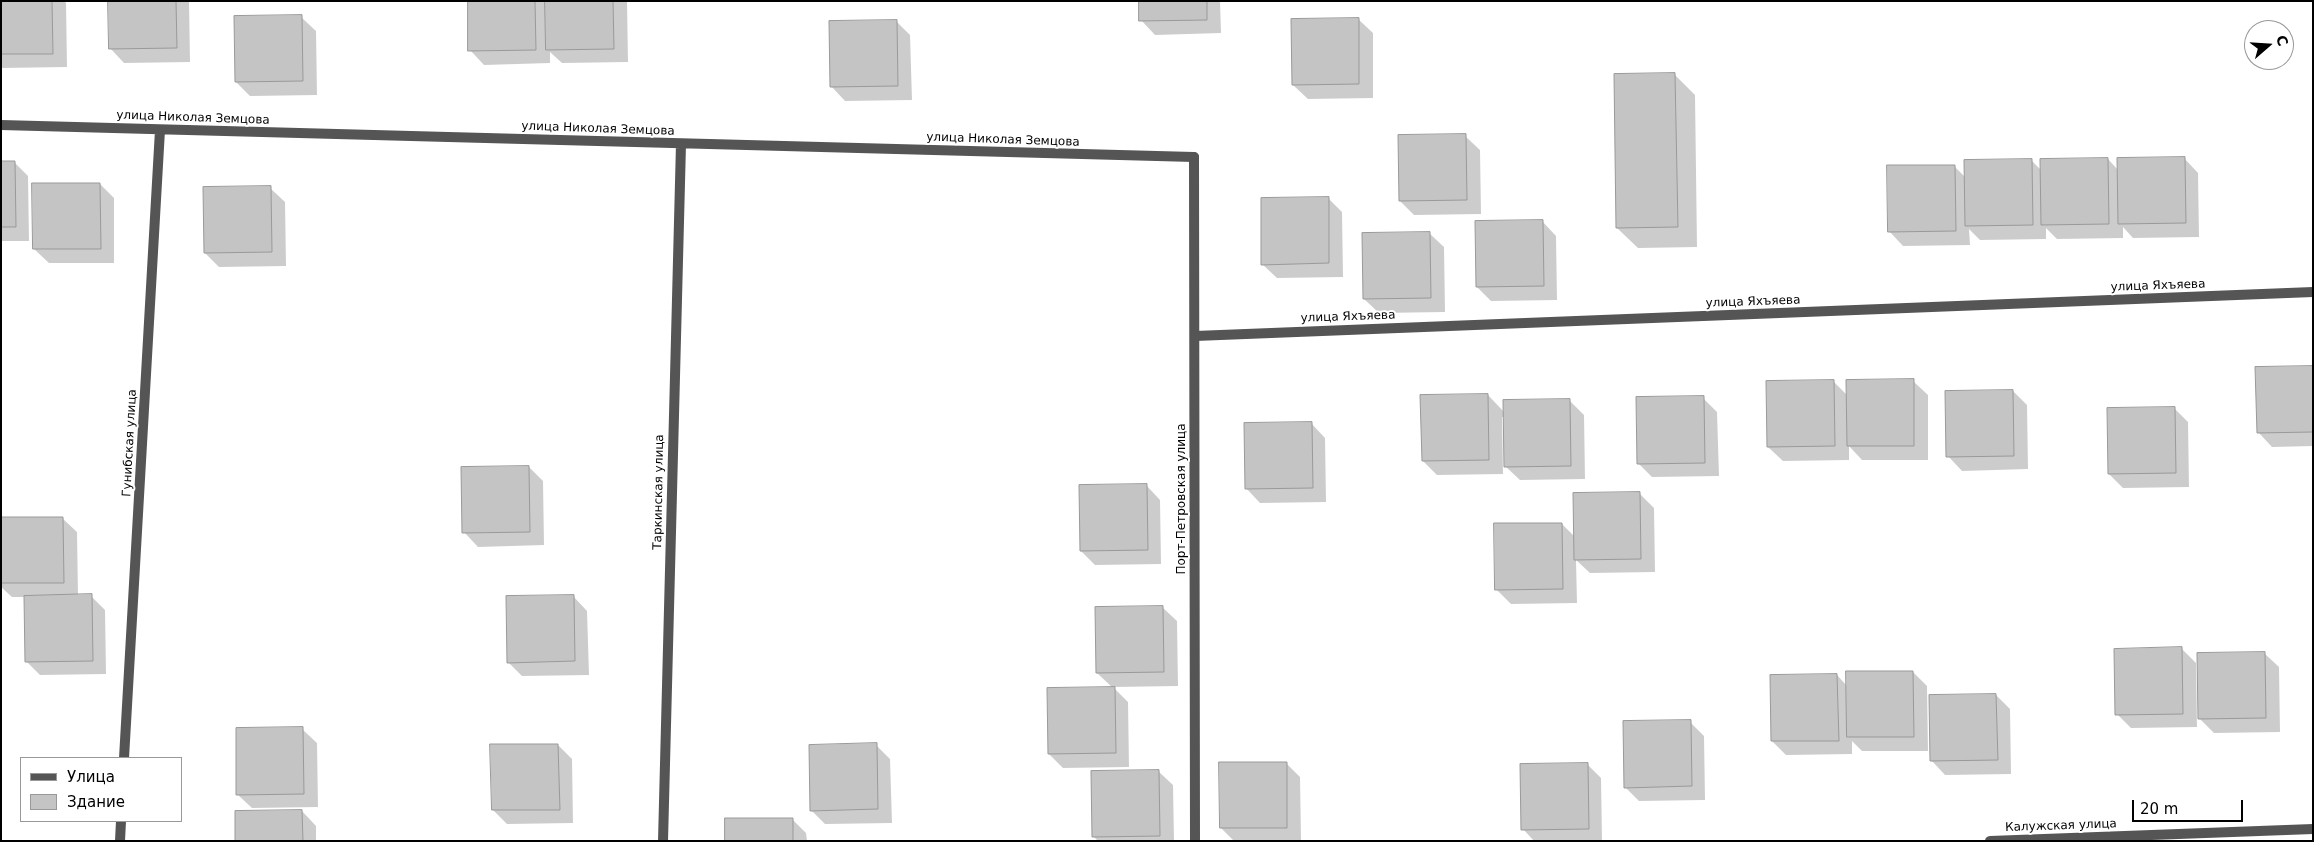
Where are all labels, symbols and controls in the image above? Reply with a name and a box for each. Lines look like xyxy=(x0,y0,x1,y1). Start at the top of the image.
north arrow xyxy=(2244,20,2294,70)
text: С xyxy=(2273,33,2291,48)
street label: улица Николая Земцова xyxy=(116,108,270,128)
street label: улица Николая Земцова xyxy=(521,119,675,139)
street label: улица Николая Земцова xyxy=(926,130,1080,150)
street label: улица Яхъяева xyxy=(2110,277,2206,295)
street label: улица Яхъяева xyxy=(1705,293,1801,311)
street label: улица Яхъяева xyxy=(1300,308,1396,326)
street label: Гунибская улица xyxy=(120,389,140,497)
street label: Порт-Петровская улица xyxy=(1175,423,1189,575)
street label: Таркинская улица xyxy=(651,434,667,550)
legend xyxy=(20,757,182,822)
text: Улица xyxy=(67,768,115,786)
scale bar xyxy=(2134,790,2245,822)
text: Здание xyxy=(67,793,125,811)
text: 20 m xyxy=(2140,800,2178,818)
street label: Калужская улица xyxy=(2005,817,2117,835)

